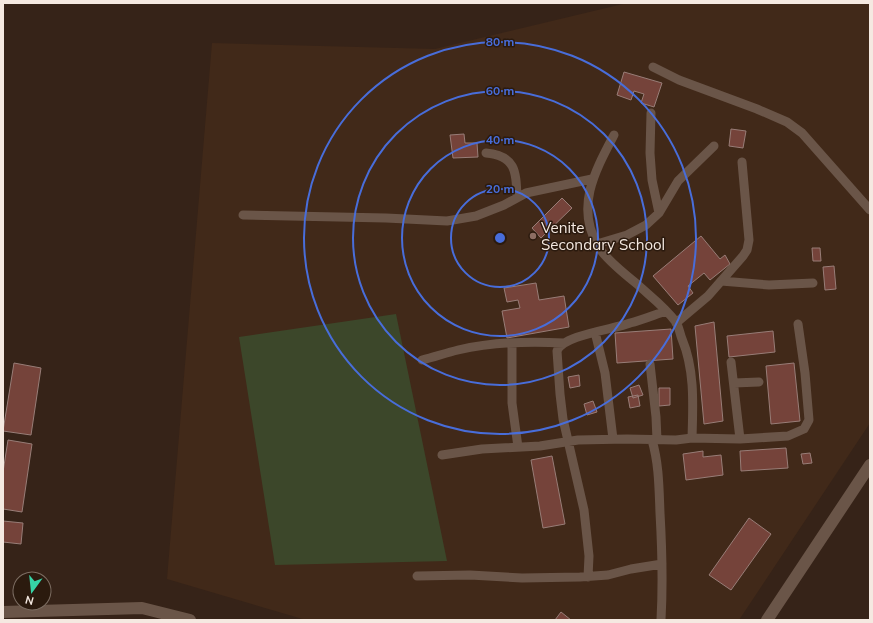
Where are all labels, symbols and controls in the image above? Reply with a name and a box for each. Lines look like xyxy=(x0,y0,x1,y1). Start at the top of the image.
text: 80 m xyxy=(486,34,514,49)
text: 60 m xyxy=(486,83,514,98)
text: 40 m xyxy=(486,132,514,147)
text: 20 m xyxy=(486,181,514,196)
place label: Venite Secondary School xyxy=(541,218,665,254)
centre of rings xyxy=(493,231,507,245)
marker: Venite Secondary School xyxy=(528,231,538,241)
north arrow xyxy=(12,571,52,611)
text: N xyxy=(24,593,35,608)

